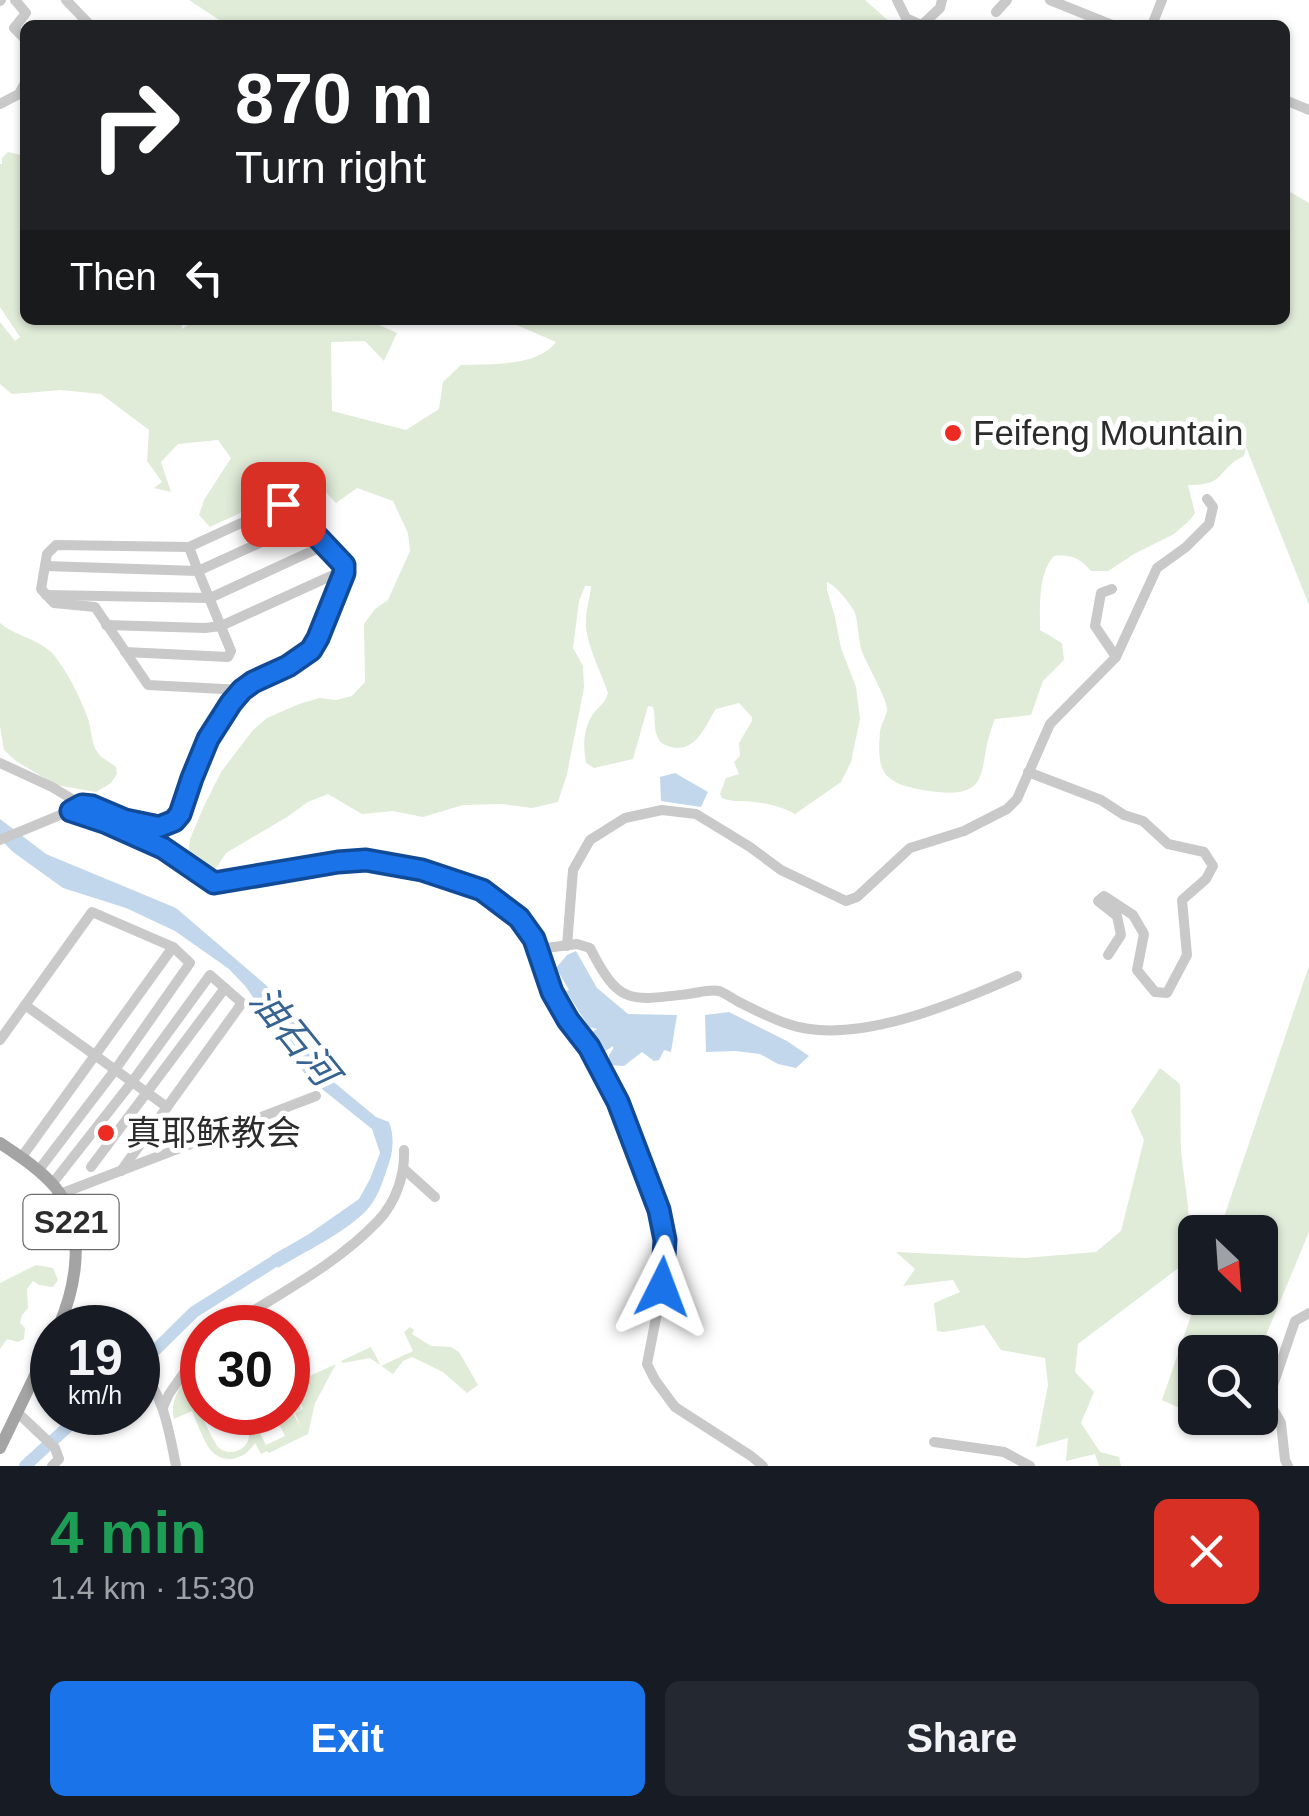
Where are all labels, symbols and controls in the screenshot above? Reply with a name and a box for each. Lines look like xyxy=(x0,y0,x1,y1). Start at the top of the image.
icon: right xyxy=(70,60,200,190)
text: 870 m xyxy=(235,60,433,138)
text: Turn right xyxy=(235,142,426,193)
icon: left xyxy=(177,250,232,305)
text: Then xyxy=(70,256,157,298)
place label: Feifeng Mountain xyxy=(973,413,1243,452)
marker: Feifeng Mountain xyxy=(942,422,964,444)
pin xyxy=(241,462,326,547)
icon: arrive xyxy=(256,477,311,532)
water label: 油石河 xyxy=(242,978,351,1099)
place label: 真耶稣教会 xyxy=(126,1113,301,1152)
marker: 真耶稣教会 xyxy=(95,1122,117,1144)
road number: S221 xyxy=(23,1195,118,1249)
north arrow xyxy=(1178,1215,1278,1315)
map controls xyxy=(1178,1215,1278,1435)
position arrow xyxy=(610,1235,714,1339)
speed limit sign: 30 xyxy=(180,1305,310,1435)
text: 19 xyxy=(67,1330,123,1386)
button: search xyxy=(1178,1335,1278,1435)
text: km/h xyxy=(68,1381,122,1409)
text: 4 min xyxy=(50,1499,207,1566)
button: close xyxy=(1154,1499,1259,1604)
text: 1.4 km · 15:30 xyxy=(50,1570,255,1606)
button: Exit xyxy=(50,1681,645,1796)
button: Share xyxy=(665,1681,1259,1796)

